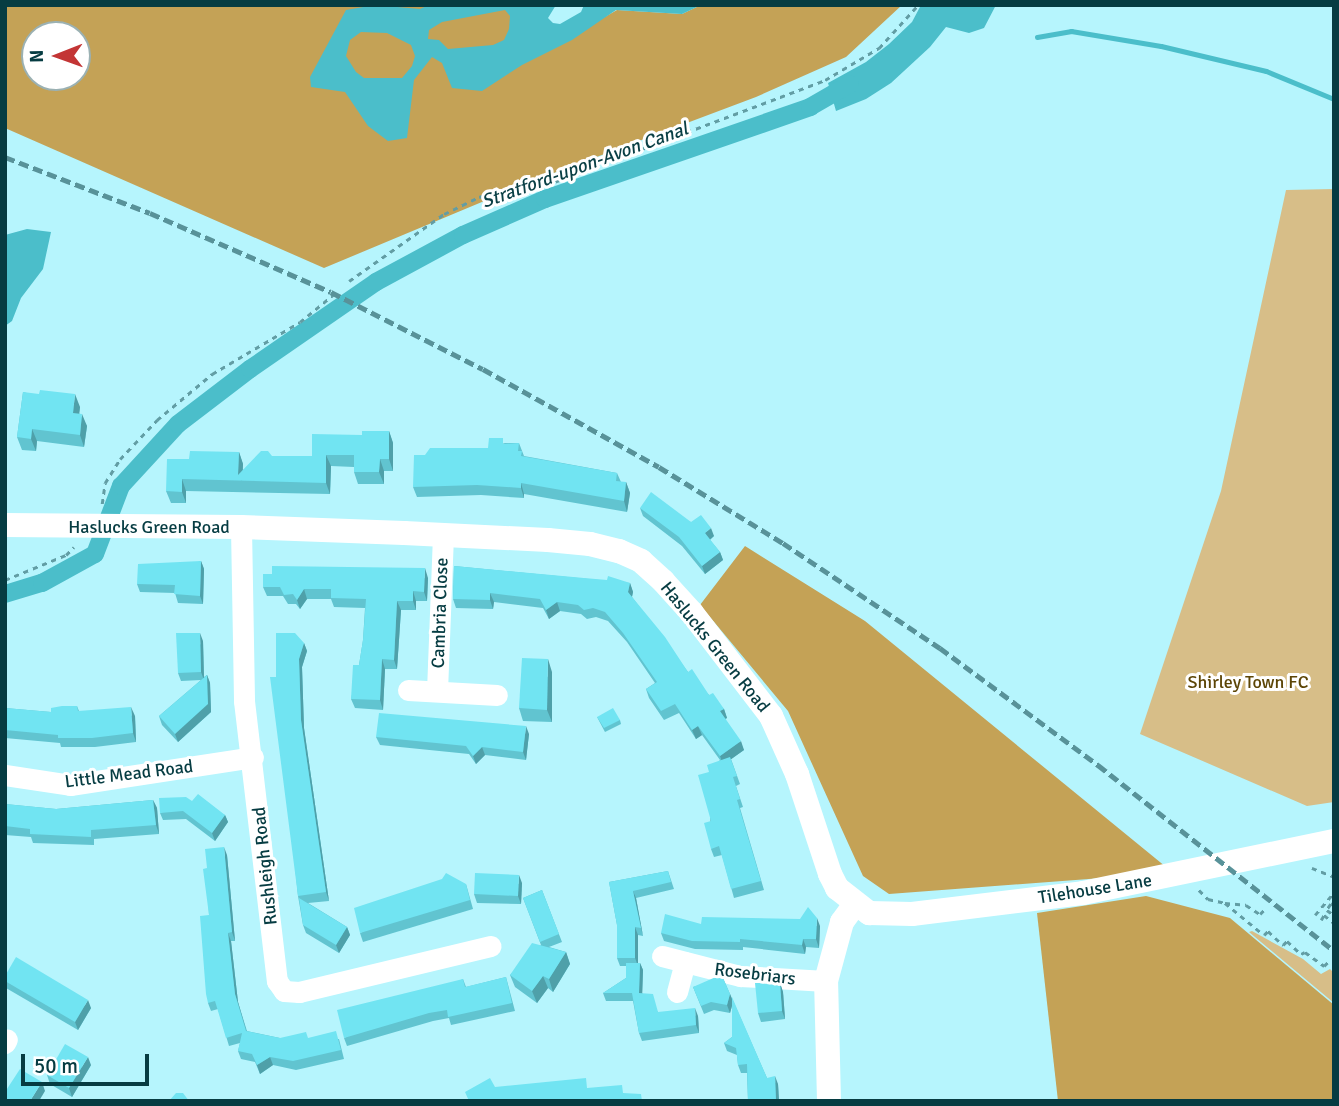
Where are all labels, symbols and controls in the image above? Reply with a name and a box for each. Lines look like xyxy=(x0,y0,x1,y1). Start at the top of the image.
north arrow xyxy=(21,21,91,91)
text: N xyxy=(25,50,49,63)
water label: Stratford-upon-Avon Canal xyxy=(479,118,691,214)
street label: Haslucks Green Road xyxy=(68,516,230,538)
street label: Cambria Close xyxy=(427,557,453,669)
street label: Haslucks Green Road xyxy=(656,577,774,717)
park label: Shirley Town FC xyxy=(1187,671,1309,693)
street label: Little Mead Road xyxy=(64,755,194,793)
street label: Rushleigh Road xyxy=(248,806,282,926)
street label: Tilehouse Lane xyxy=(1037,869,1153,909)
street label: Rosebriars xyxy=(713,958,797,990)
scale bar xyxy=(24,1040,152,1084)
text: 50 m xyxy=(34,1053,78,1079)

